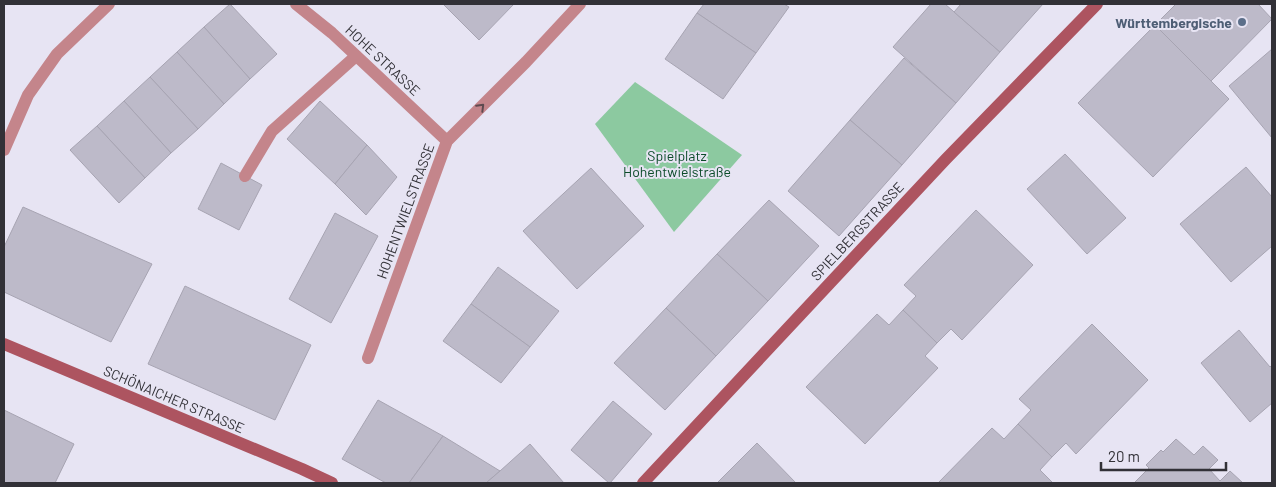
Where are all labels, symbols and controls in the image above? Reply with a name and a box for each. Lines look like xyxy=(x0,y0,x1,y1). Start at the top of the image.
place label: Württembergische xyxy=(1115,14,1232,31)
marker: Württembergische xyxy=(1236,16,1248,28)
street label: HOHE STRASSE xyxy=(342,21,424,99)
one-way arrow xyxy=(475,103,484,112)
street label: HOHENTWIELSTRASSE xyxy=(373,141,437,281)
park label: Spielplatz Hohentwielstraße xyxy=(623,147,731,180)
street label: SPIELBERGSTRASSE xyxy=(807,178,907,284)
street label: SCHÖNAICHER STRASSE xyxy=(101,362,247,436)
scale bar xyxy=(1101,440,1226,472)
text: 20 m xyxy=(1108,447,1140,465)

